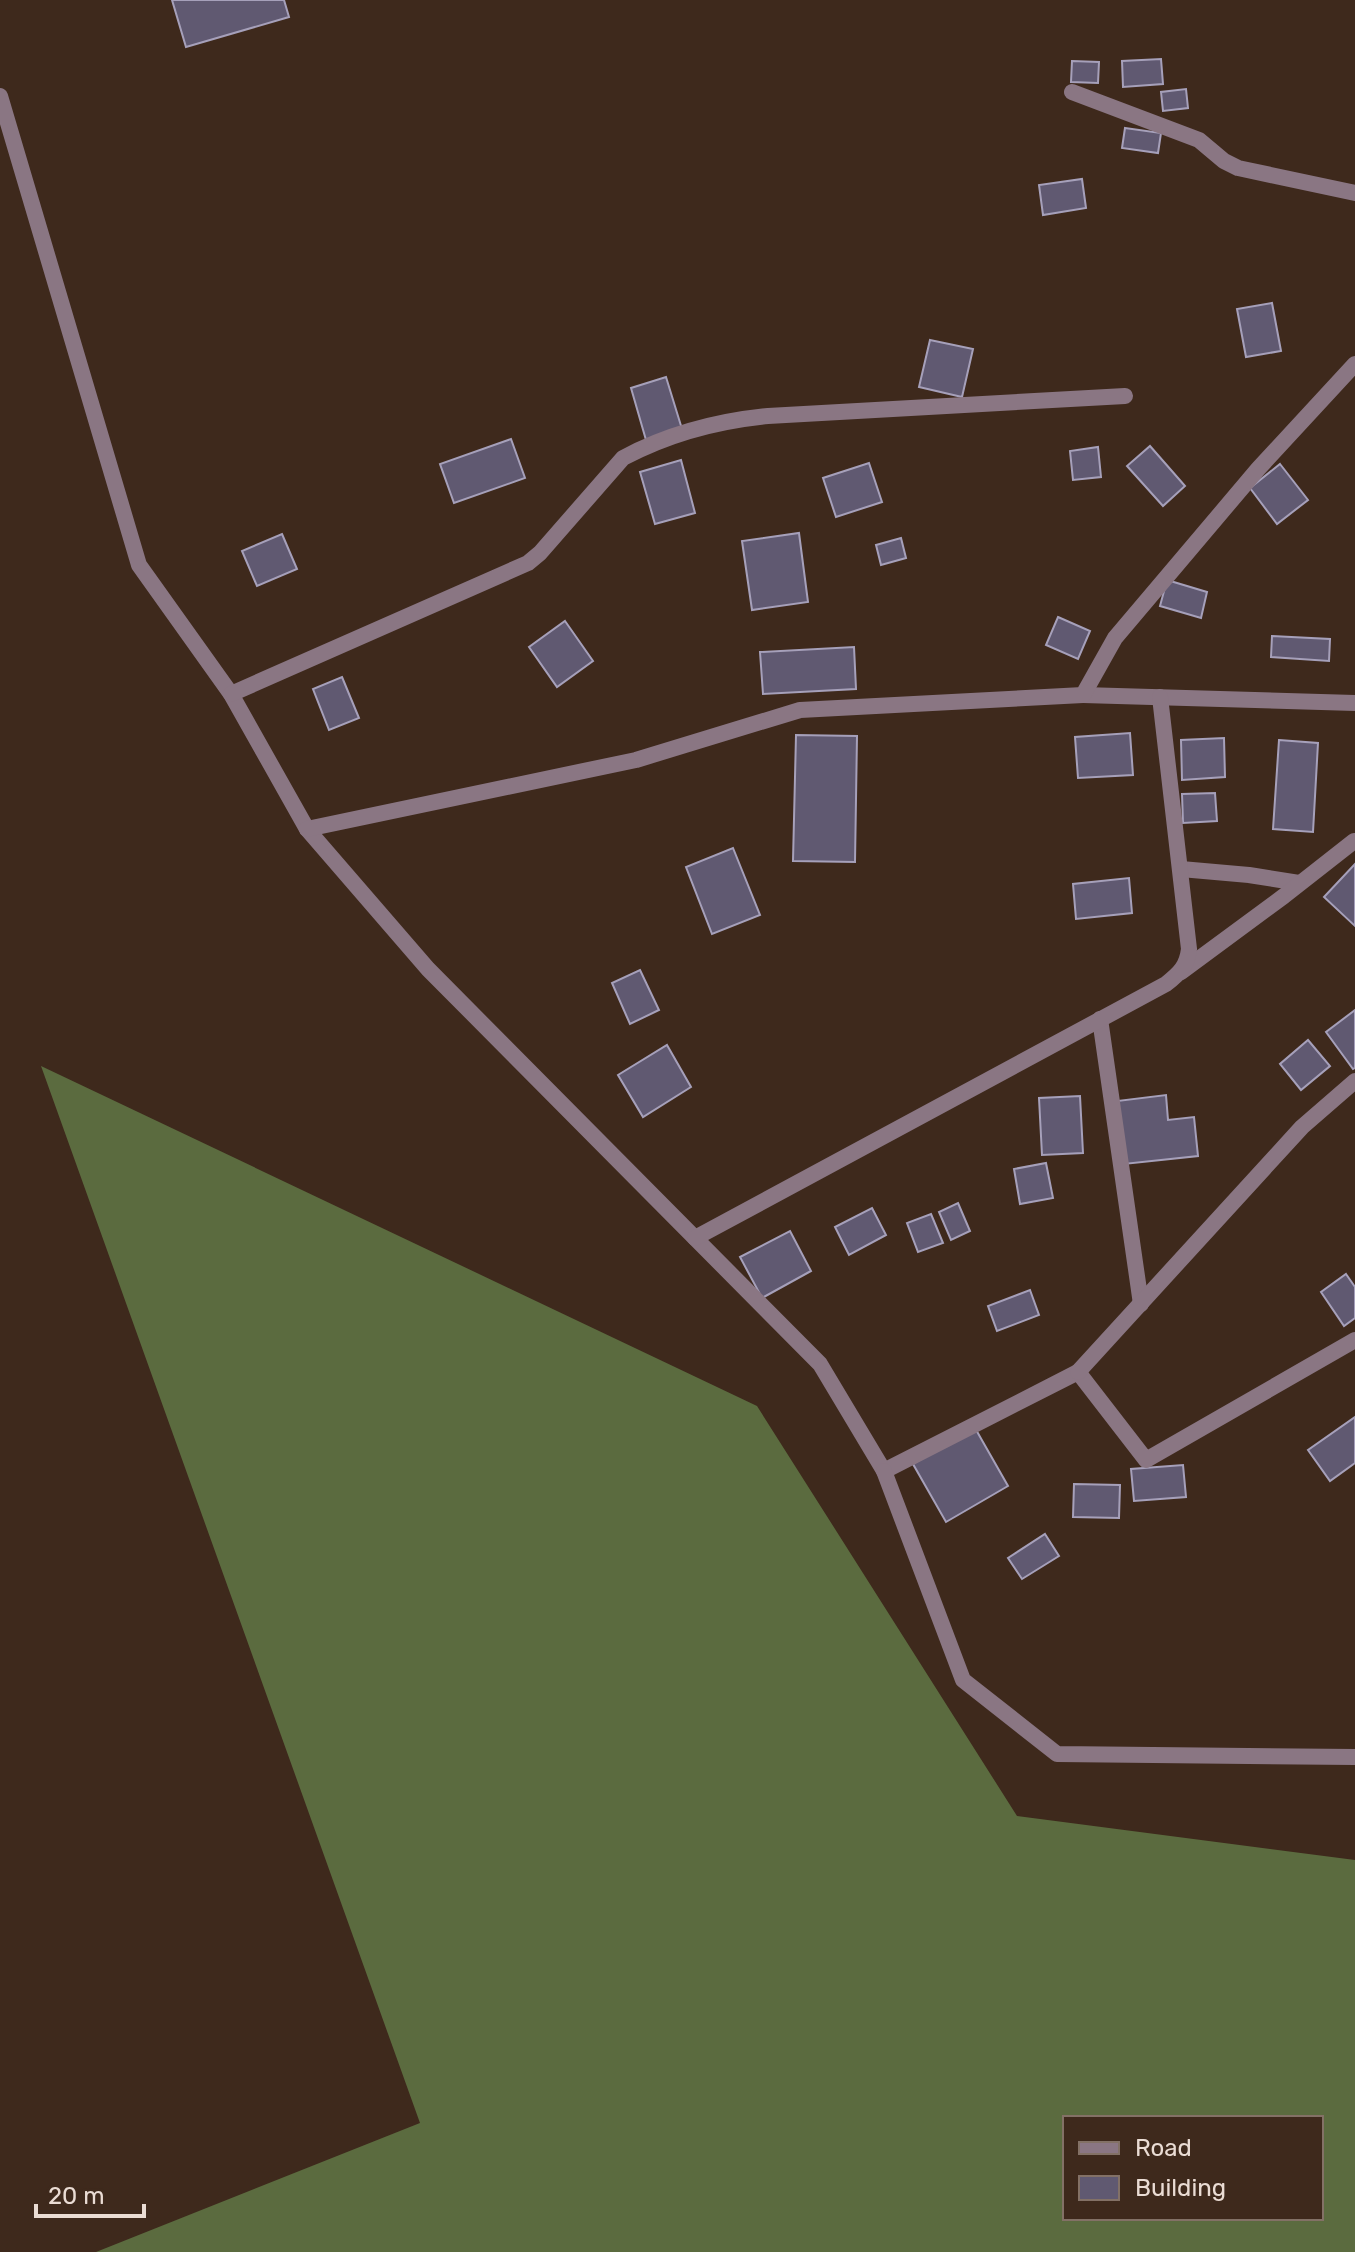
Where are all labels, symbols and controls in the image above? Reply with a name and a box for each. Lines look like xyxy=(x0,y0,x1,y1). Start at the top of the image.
legend xyxy=(1063,2116,1323,2220)
text: Road xyxy=(1135,2134,1192,2162)
scale bar xyxy=(36,2168,144,2218)
text: Building xyxy=(1135,2174,1226,2202)
text: 20 m xyxy=(48,2182,105,2210)

